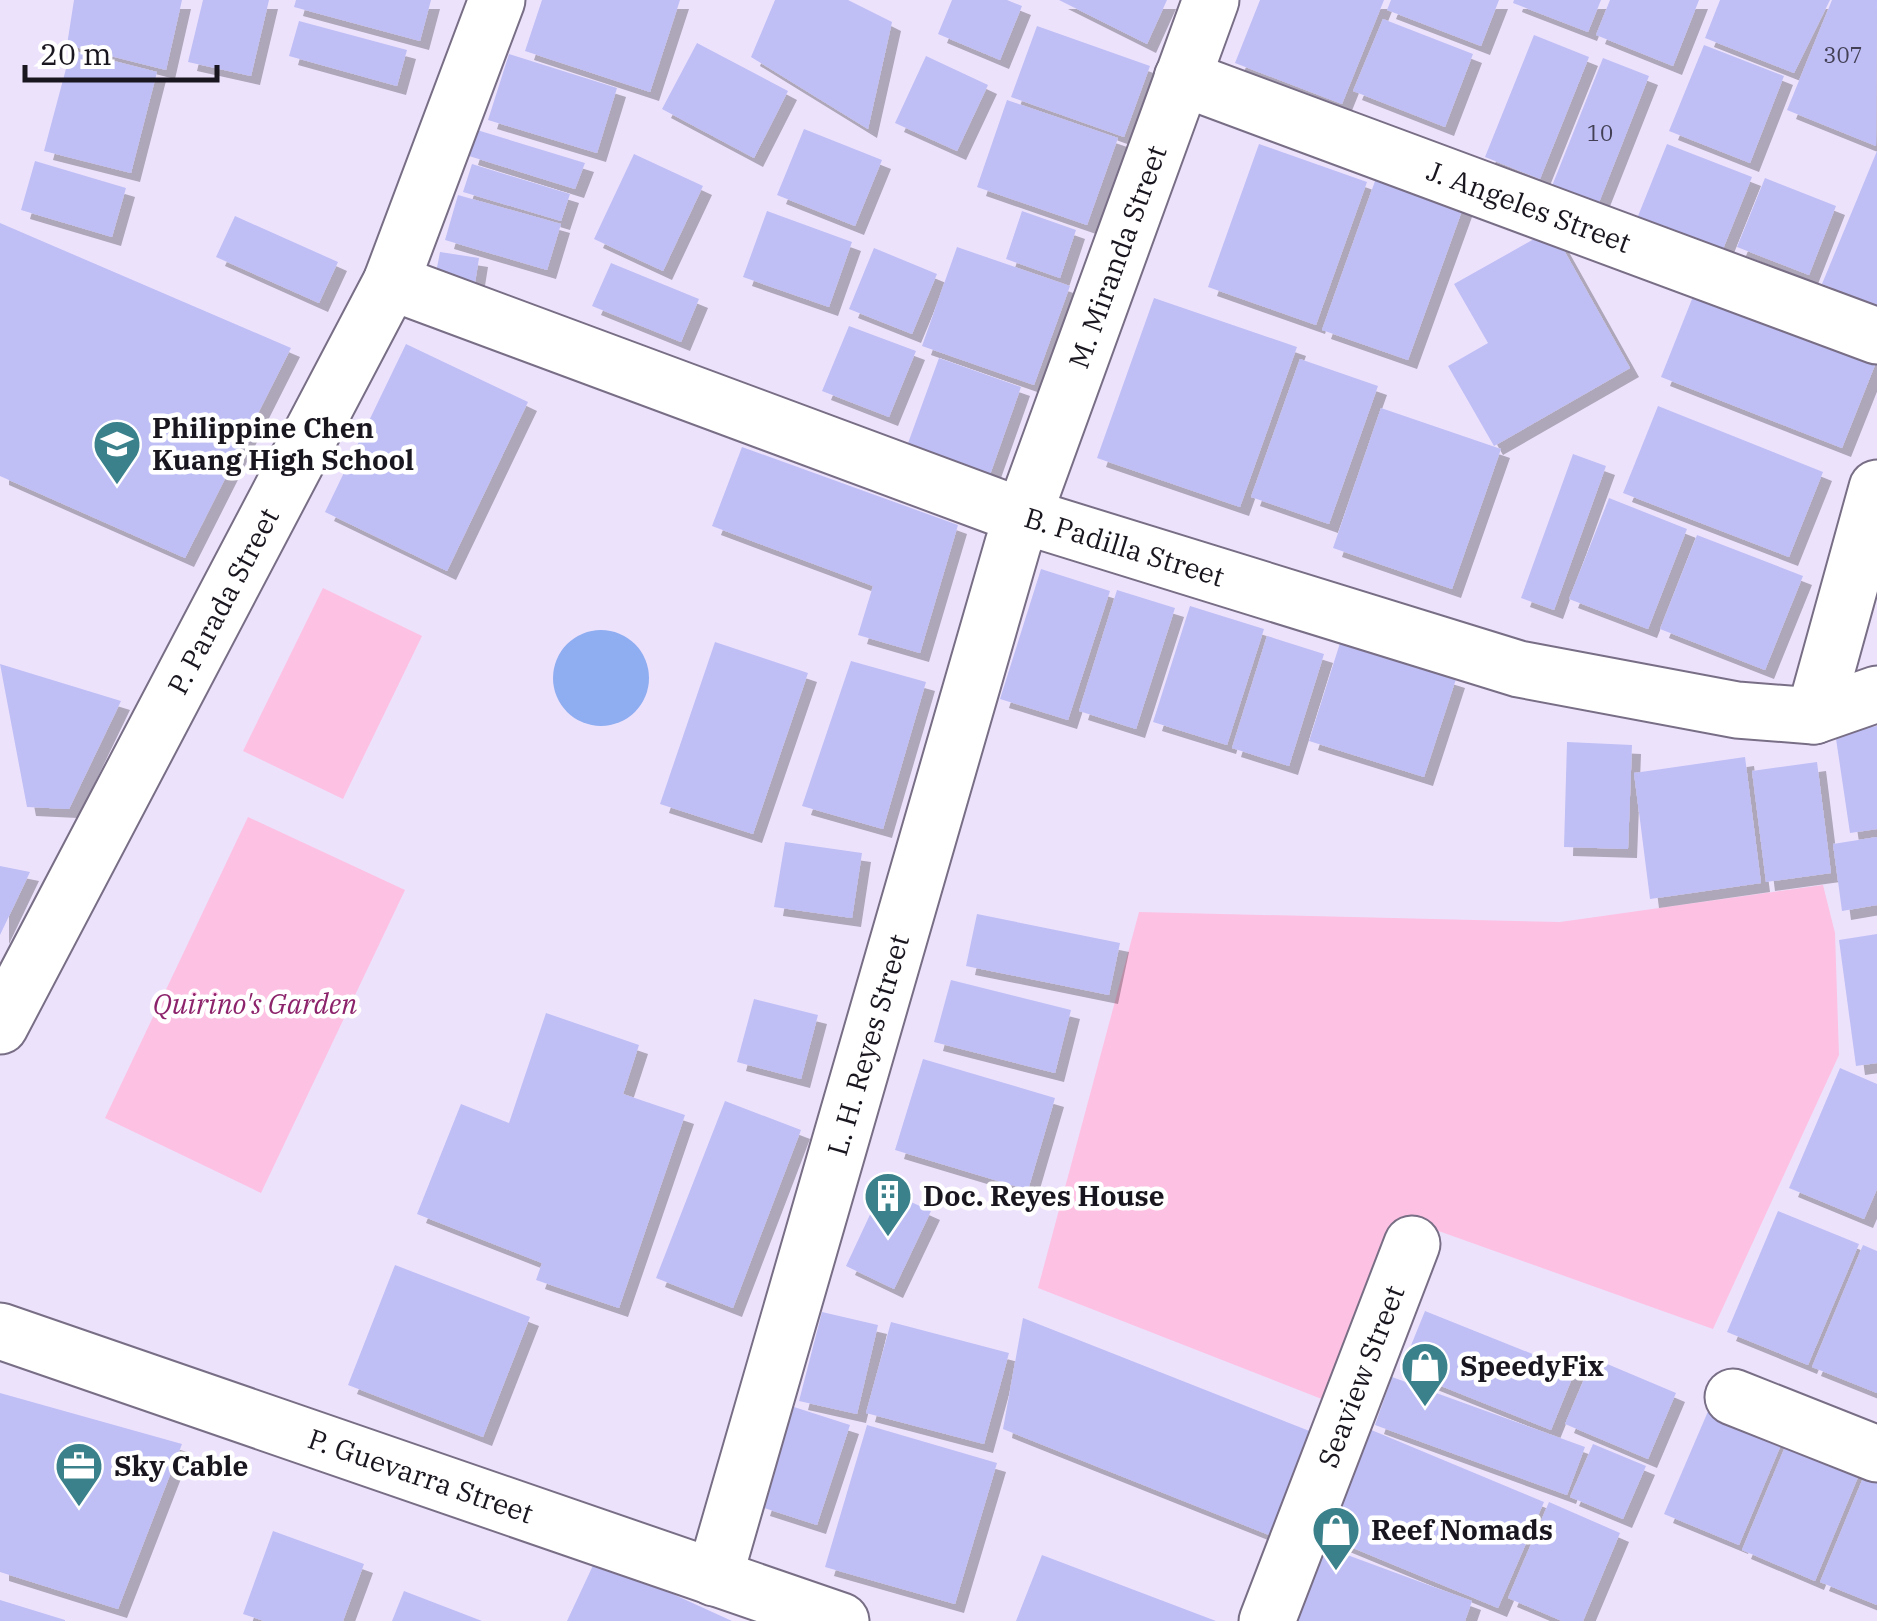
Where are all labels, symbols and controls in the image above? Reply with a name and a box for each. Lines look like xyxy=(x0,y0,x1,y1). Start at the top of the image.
scale bar xyxy=(25,20,218,82)
text: 20 m xyxy=(40,34,112,73)
house number: 307 xyxy=(1823,40,1863,69)
house number: 10 xyxy=(1587,118,1613,147)
street label: M. Miranda Street xyxy=(1060,140,1175,373)
street label: J. Angeles Street xyxy=(1422,152,1636,261)
place label: Philippine Chen Kuang High School xyxy=(152,409,414,478)
school or university icon: Philippine Chen Kuang High School xyxy=(91,418,143,486)
street label: B. Padilla Street xyxy=(1020,498,1229,595)
street label: P. Parada Street xyxy=(159,501,287,700)
street label: L. H. Reyes Street xyxy=(818,930,917,1160)
park label: Quirino's Garden xyxy=(153,985,357,1022)
building icon: Doc. Reyes House xyxy=(862,1170,914,1238)
place label: Doc. Reyes House xyxy=(923,1177,1165,1214)
street label: Seaview Street xyxy=(1309,1280,1412,1473)
shop icon: SpeedyFix xyxy=(1399,1340,1451,1408)
place label: SpeedyFix xyxy=(1460,1347,1604,1384)
street label: P. Guevarra Street xyxy=(303,1420,538,1532)
office icon: Sky Cable xyxy=(53,1440,105,1508)
place label: Sky Cable xyxy=(114,1447,248,1484)
shop icon: Reef Nomads xyxy=(1310,1504,1362,1572)
place label: Reef Nomads xyxy=(1371,1511,1553,1548)

